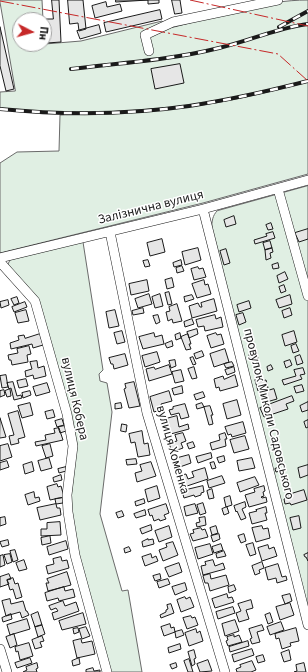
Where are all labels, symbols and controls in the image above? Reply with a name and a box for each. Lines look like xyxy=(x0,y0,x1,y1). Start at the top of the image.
north arrow xyxy=(12,12,52,52)
text: Пн xyxy=(35,26,52,41)
street label: Залізнична вулиця xyxy=(97,187,205,229)
street label: провулок Миколи Садовського xyxy=(239,327,297,501)
street label: вулиця Кобера xyxy=(57,356,91,442)
street label: вулиця Хоменка xyxy=(152,404,192,496)

